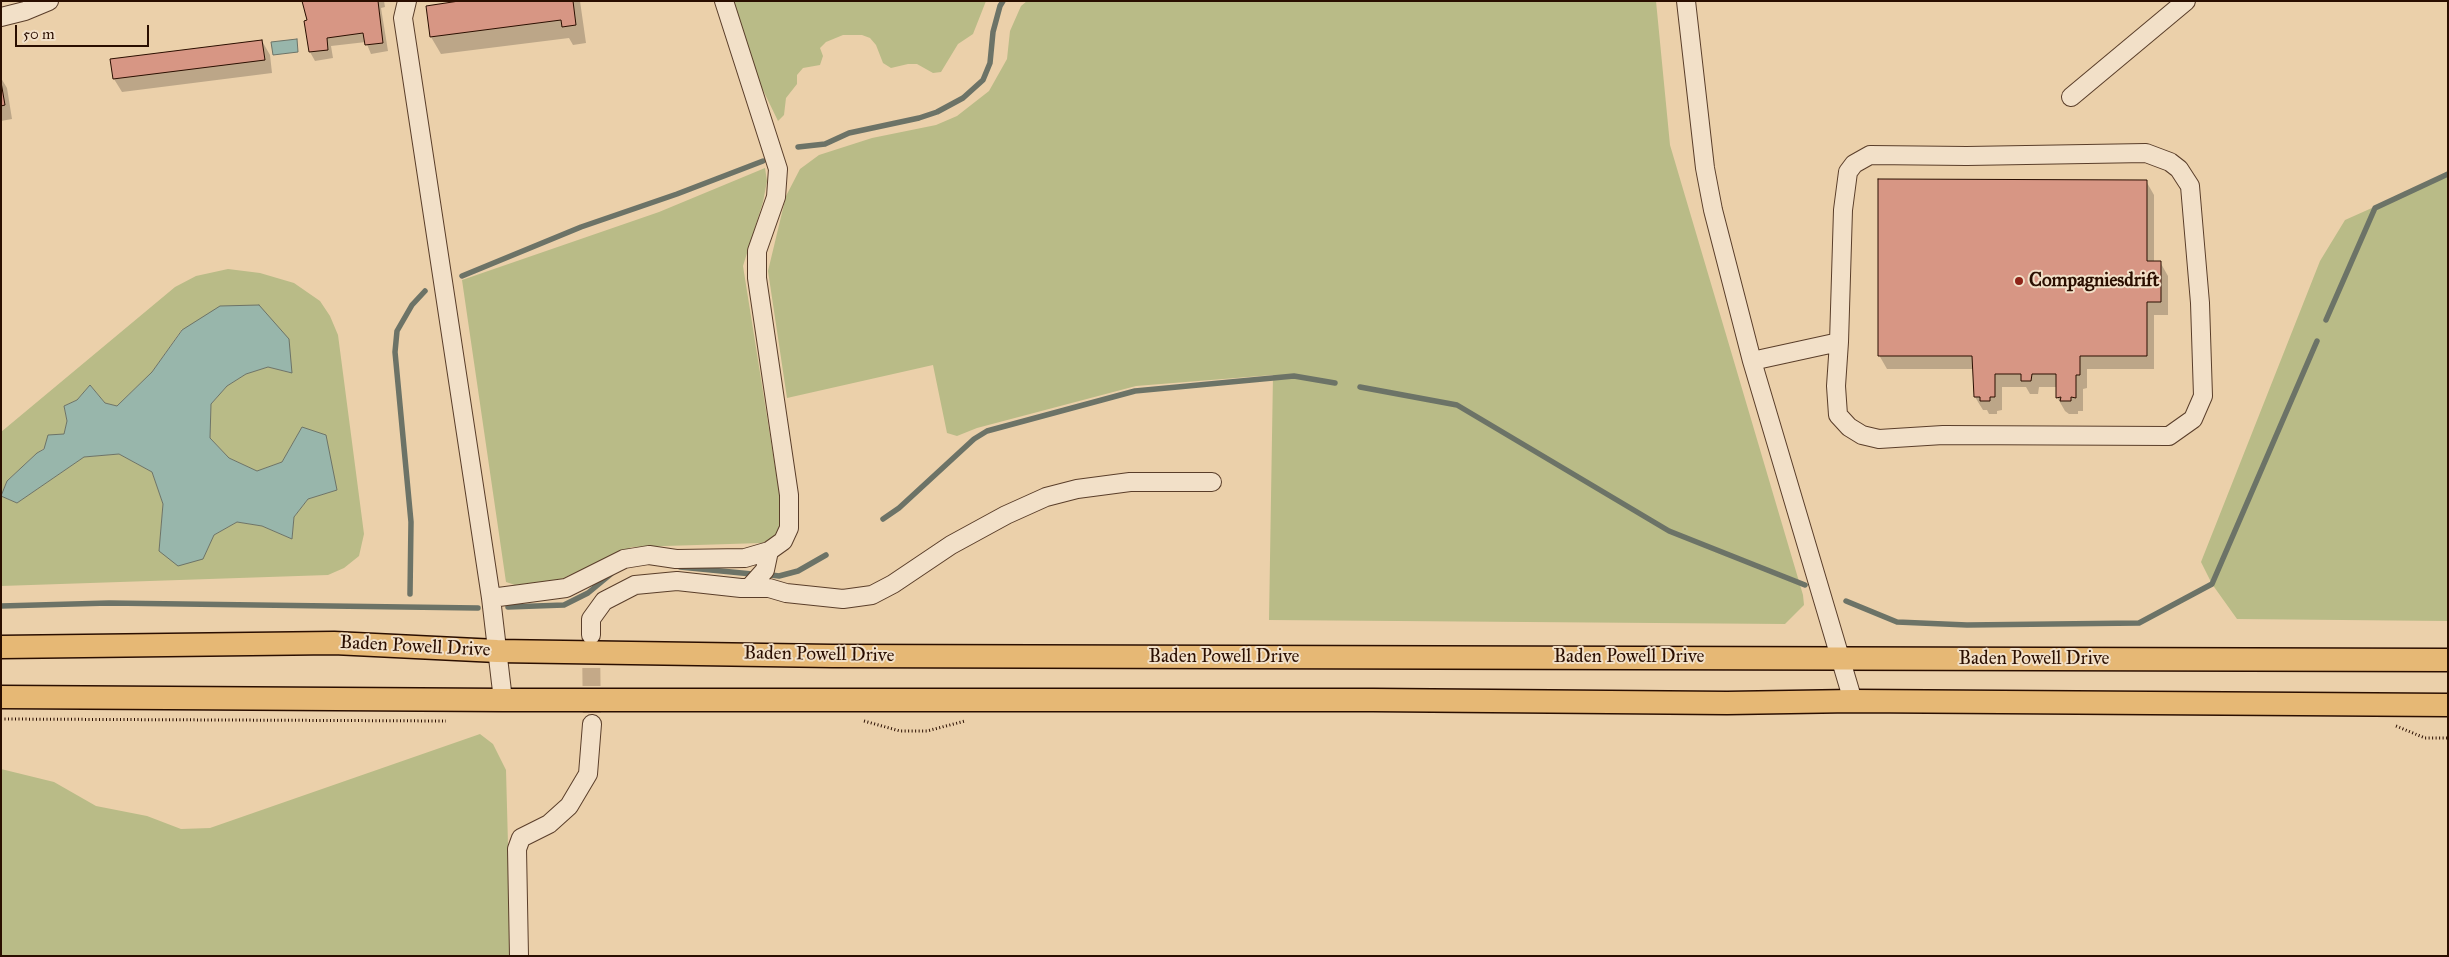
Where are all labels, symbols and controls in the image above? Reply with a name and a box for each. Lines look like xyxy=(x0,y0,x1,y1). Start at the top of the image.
scale bar xyxy=(18,15,151,47)
text: 50 m xyxy=(23,25,55,43)
place label: Compagniesdrift xyxy=(2029,270,2159,292)
marker: Compagniesdrift xyxy=(2013,275,2025,287)
street label: Baden Powell Drive xyxy=(339,632,491,662)
street label: Baden Powell Drive xyxy=(743,642,895,668)
street label: Baden Powell Drive xyxy=(1149,646,1299,668)
street label: Baden Powell Drive xyxy=(1554,646,1704,668)
street label: Baden Powell Drive xyxy=(1959,648,2109,670)

